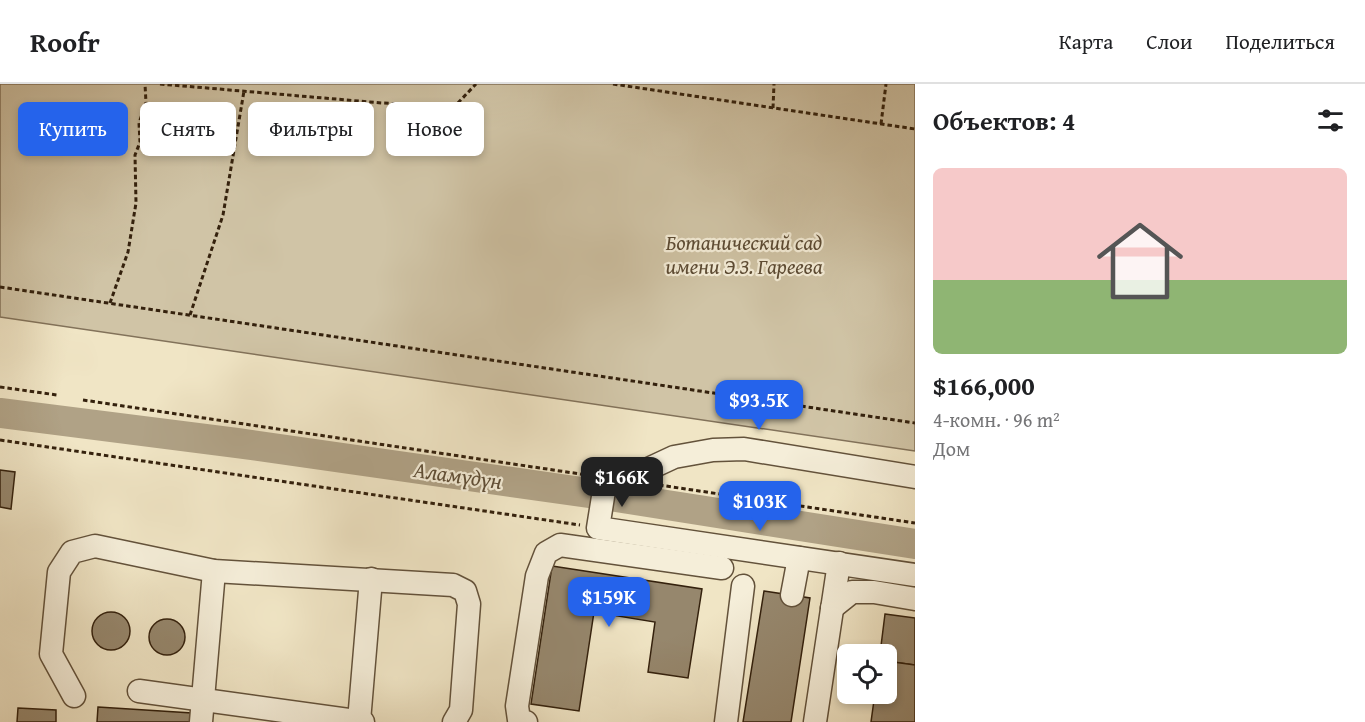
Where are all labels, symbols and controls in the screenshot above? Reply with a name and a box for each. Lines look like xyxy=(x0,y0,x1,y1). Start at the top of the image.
text: Roofr xyxy=(30,21,100,62)
text: Карта xyxy=(1059,26,1113,57)
text: Слои xyxy=(1146,26,1192,57)
text: Поделиться xyxy=(1225,26,1335,57)
text: Объектов: 4 xyxy=(933,101,1076,140)
chip: Купить xyxy=(18,102,128,156)
chip: Снять xyxy=(140,102,236,156)
chip: Фильтры xyxy=(248,102,374,156)
chip: Новое xyxy=(386,102,484,156)
icon: filters xyxy=(1314,104,1347,137)
icon: home xyxy=(1086,207,1194,315)
park label: Ботанический сад имени Э.З. Гареева xyxy=(665,227,823,282)
text: $166,000 xyxy=(933,366,1035,405)
pin: $93.5K xyxy=(710,380,808,431)
text: $93.5K xyxy=(729,385,789,414)
text: 4-комн. · 96 m² xyxy=(933,405,1060,434)
text: Дом xyxy=(933,434,970,463)
water label: Аламүдүн xyxy=(411,453,504,497)
pin: $166K xyxy=(580,457,664,508)
text: $166K xyxy=(595,462,649,491)
pin: $103K xyxy=(718,481,802,532)
text: $103K xyxy=(733,486,787,515)
pin: $159K xyxy=(567,577,651,628)
text: $159K xyxy=(582,582,636,611)
map controls xyxy=(837,644,897,704)
button: locate xyxy=(837,644,897,704)

